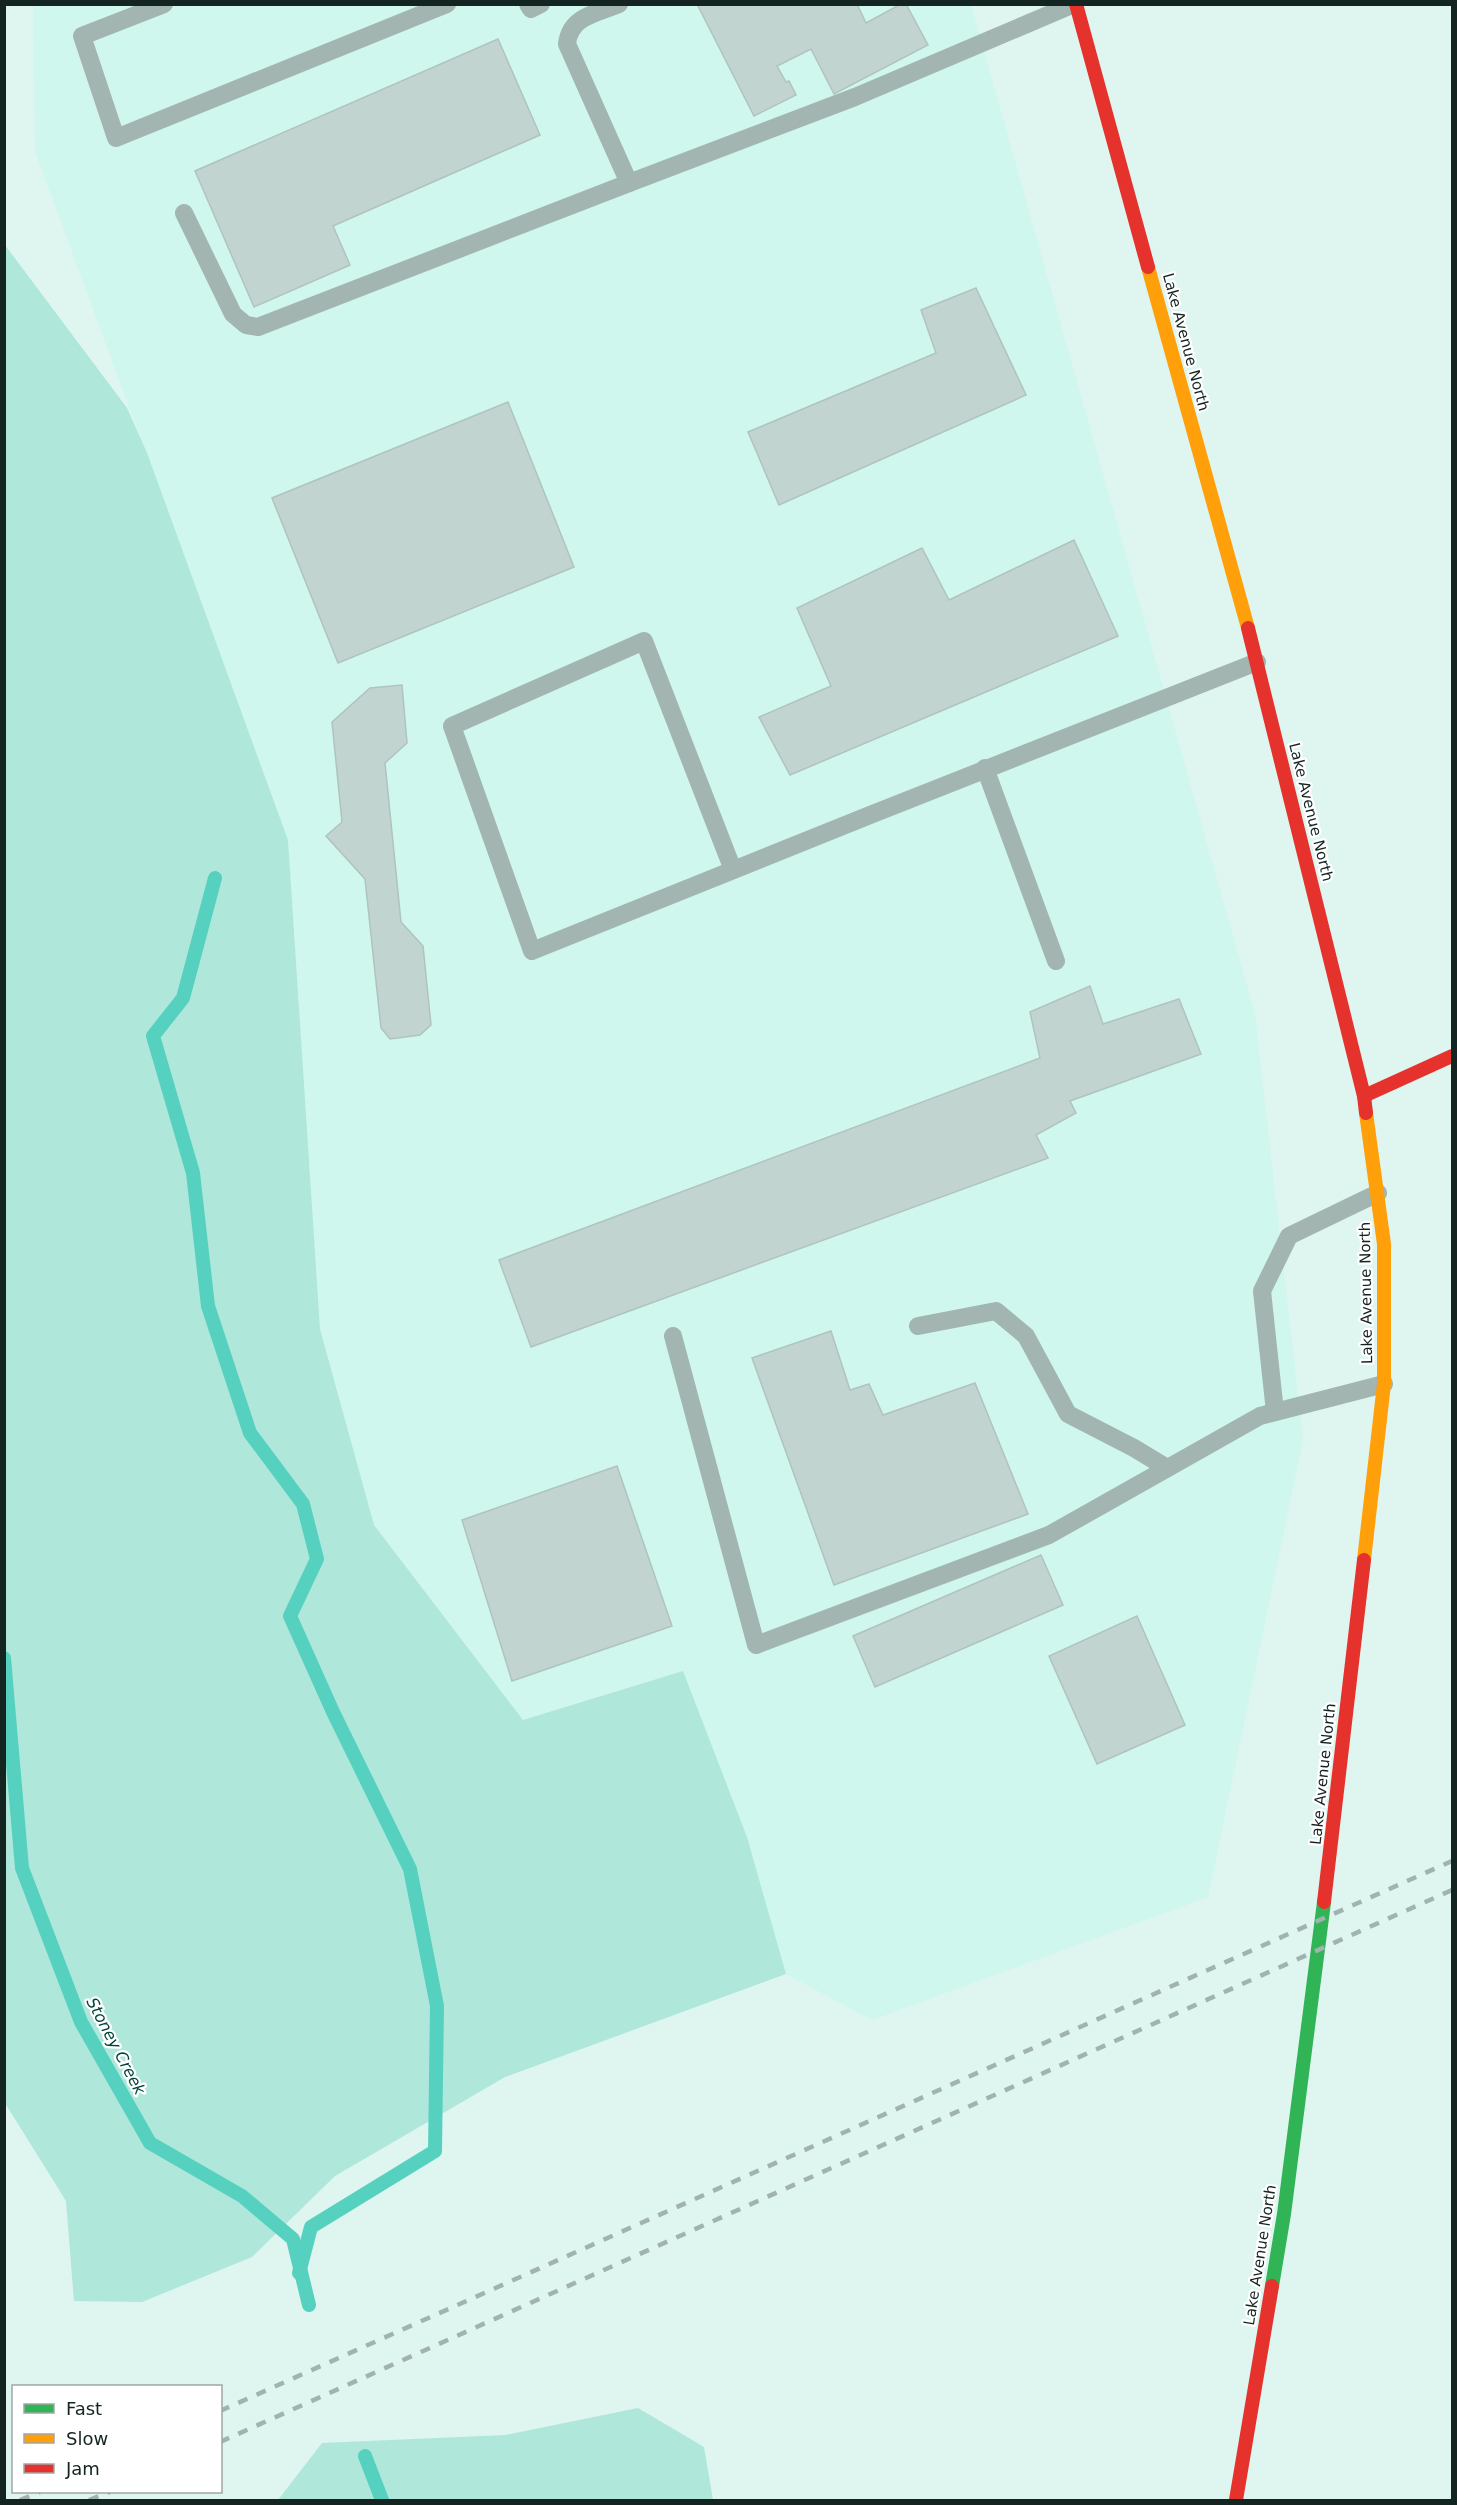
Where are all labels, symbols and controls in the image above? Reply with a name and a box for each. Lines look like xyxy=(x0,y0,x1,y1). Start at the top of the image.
street label: Lake Avenue North xyxy=(1159,271,1213,413)
street label: Lake Avenue North xyxy=(1285,741,1337,883)
street label: Lake Avenue North xyxy=(1356,1222,1376,1364)
street label: Lake Avenue North xyxy=(1307,1702,1339,1846)
water label: Stoney Creek xyxy=(82,1994,150,2099)
street label: Lake Avenue North xyxy=(1240,2183,1280,2327)
legend xyxy=(12,2385,222,2493)
text: Fast xyxy=(66,2398,102,2419)
text: Slow xyxy=(66,2428,108,2449)
text: Jam xyxy=(65,2458,100,2479)

